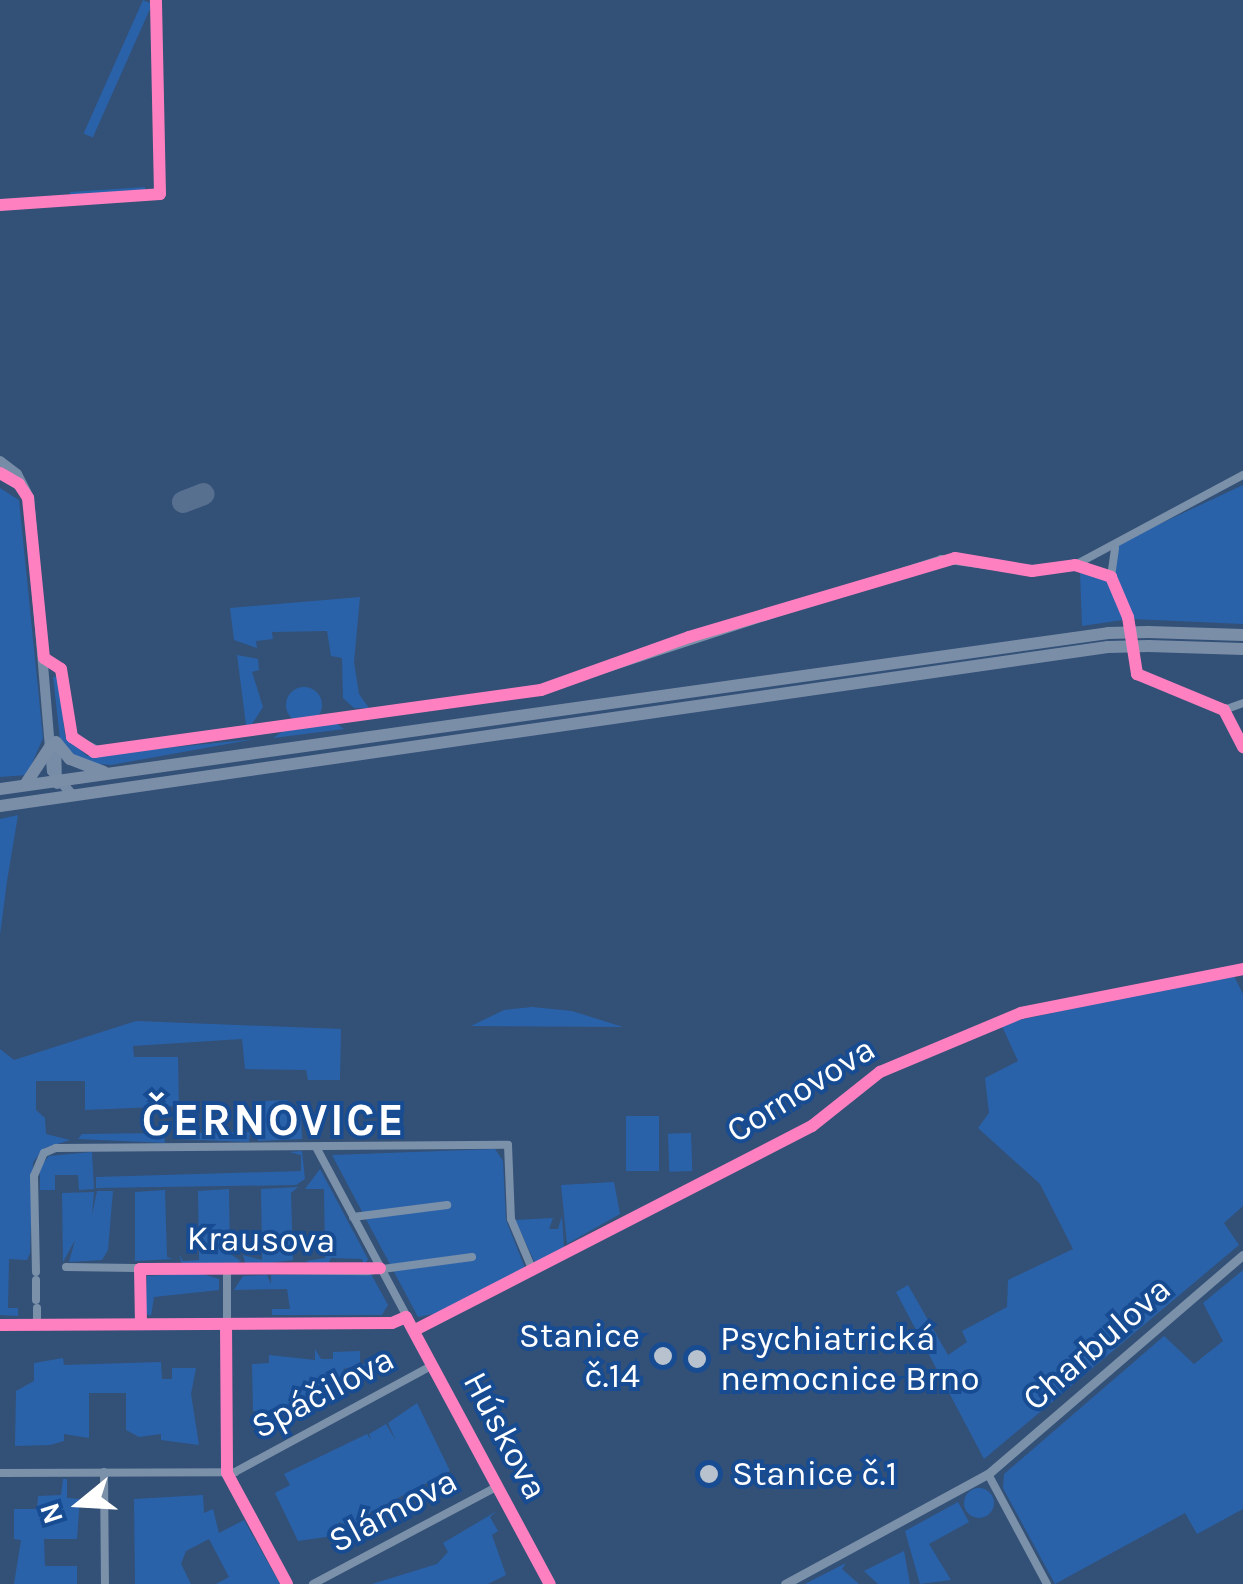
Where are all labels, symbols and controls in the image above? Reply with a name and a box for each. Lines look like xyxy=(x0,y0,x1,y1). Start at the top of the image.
street label: Cornovova xyxy=(719,1028,883,1152)
district label: ČERNOVICE xyxy=(142,1094,406,1148)
street label: Krausova xyxy=(186,1218,336,1262)
street label: Charbulova xyxy=(1014,1268,1180,1420)
place label: Stanice č.14 xyxy=(519,1315,640,1397)
place label: Psychiatrická nemocnice Brno xyxy=(720,1318,980,1400)
street label: Spáčilova xyxy=(245,1338,401,1448)
marker: Stanice č.14 xyxy=(650,1343,676,1369)
marker: Psychiatrická nemocnice Brno xyxy=(684,1346,710,1372)
street label: Húskova xyxy=(454,1365,556,1507)
place label: Stanice č.1 xyxy=(732,1453,897,1495)
north arrow xyxy=(30,1454,130,1554)
street label: Slámova xyxy=(322,1460,464,1562)
marker: Stanice č.1 xyxy=(696,1461,722,1487)
text: N xyxy=(32,1499,70,1528)

